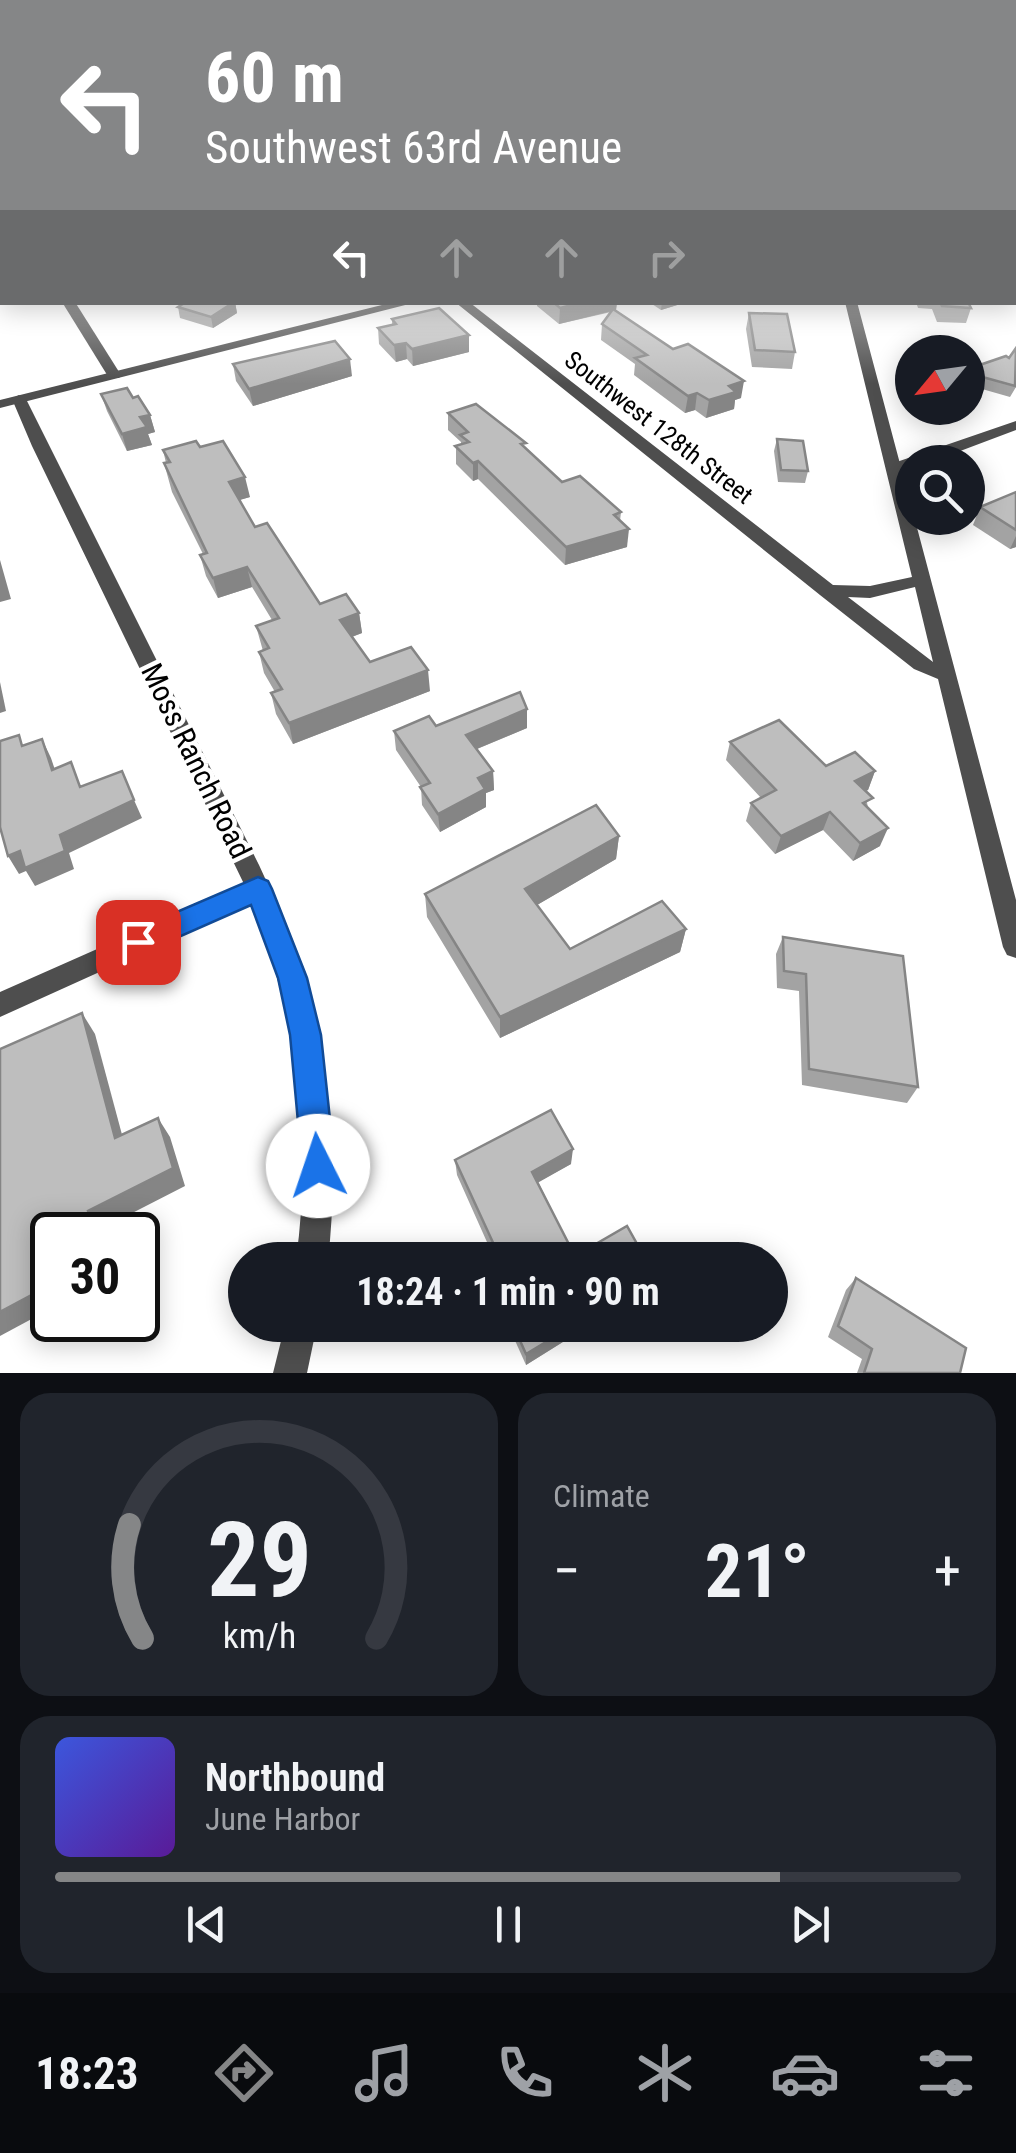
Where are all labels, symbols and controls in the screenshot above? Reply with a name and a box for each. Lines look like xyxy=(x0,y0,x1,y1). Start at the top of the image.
text: 60 m xyxy=(205,37,344,119)
icon: left xyxy=(40,40,170,170)
text: Southwest 63rd Avenue xyxy=(205,121,622,174)
icon: left xyxy=(324,230,379,285)
icon: ahead xyxy=(429,230,484,285)
icon: ahead xyxy=(534,230,589,285)
icon: right xyxy=(639,230,694,285)
north arrow xyxy=(895,335,985,425)
map controls xyxy=(895,335,985,535)
street label: Southwest 128th Street xyxy=(559,345,758,510)
button: search xyxy=(895,445,985,535)
street label: Moss Ranch Road xyxy=(134,658,259,864)
pin xyxy=(96,900,181,985)
icon: arrive xyxy=(111,915,166,970)
position arrow xyxy=(266,1114,370,1218)
speed limit sign: 30 xyxy=(30,1212,160,1342)
text: 18:24 · 1 min · 90 m xyxy=(356,1270,660,1314)
text: Climate xyxy=(553,1477,650,1515)
text: 29 xyxy=(206,1500,312,1621)
text: 21° xyxy=(705,1527,810,1615)
text: − xyxy=(553,1539,581,1603)
text: + xyxy=(934,1539,961,1603)
text: km/h xyxy=(222,1615,296,1657)
text: Northbound xyxy=(205,1756,385,1800)
text: June Harbor xyxy=(205,1800,360,1838)
icon: previous xyxy=(179,1897,234,1952)
icon: pause xyxy=(481,1897,536,1952)
icon: next xyxy=(783,1897,838,1952)
icon: directions xyxy=(209,2038,279,2108)
icon: music xyxy=(349,2038,419,2108)
icon: phone xyxy=(490,2038,560,2108)
icon: climate xyxy=(630,2038,700,2108)
icon: car xyxy=(770,2038,840,2108)
icon: filters xyxy=(911,2038,981,2108)
text: 18:23 xyxy=(35,2047,138,2100)

